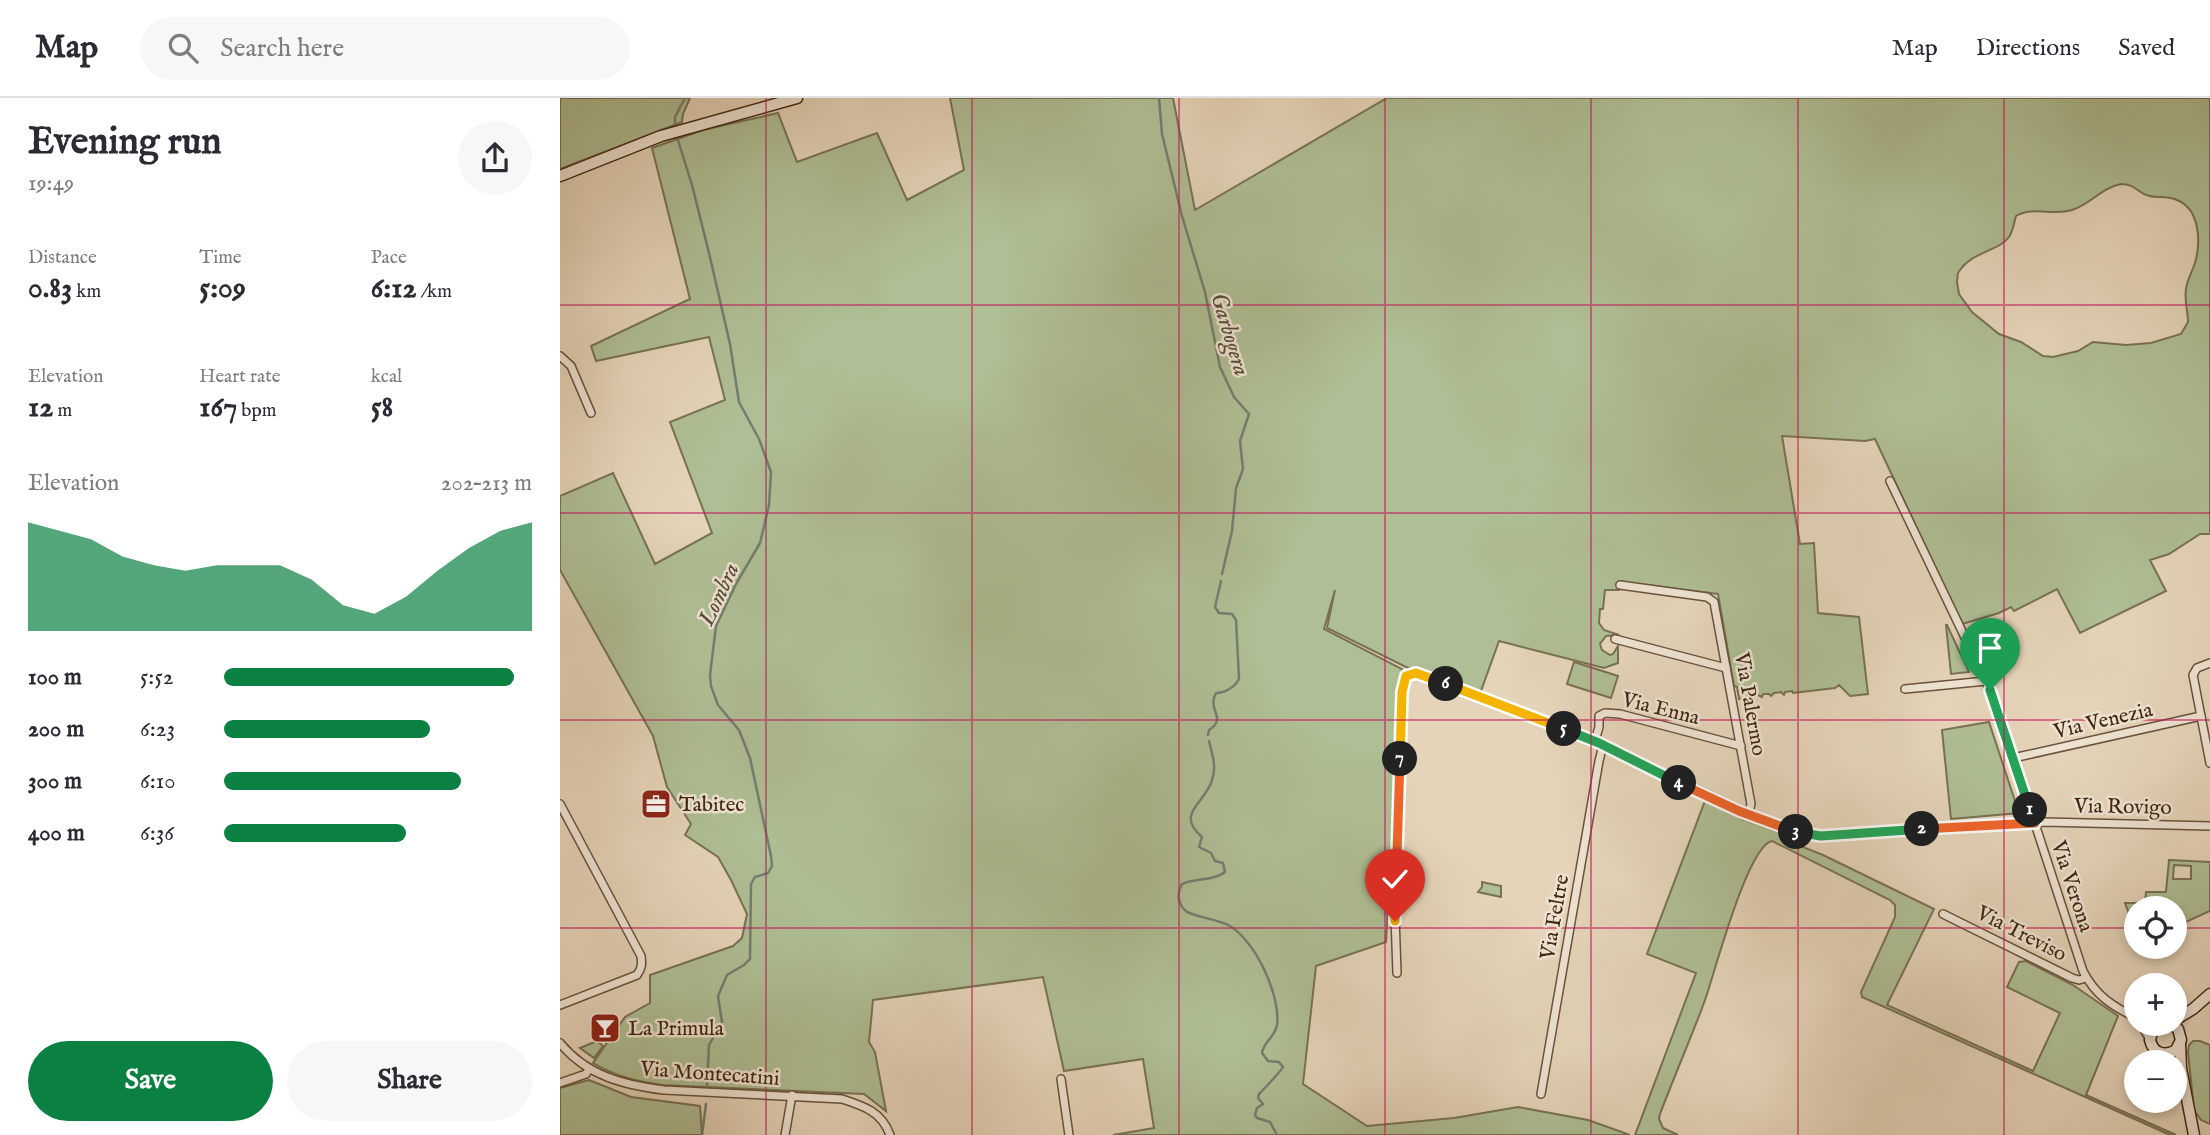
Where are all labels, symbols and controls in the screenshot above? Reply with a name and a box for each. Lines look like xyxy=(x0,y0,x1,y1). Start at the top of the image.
search box xyxy=(140,17,630,80)
text: Map xyxy=(35,27,98,69)
icon: search xyxy=(164,29,202,67)
text: Search here xyxy=(220,32,344,65)
text: Map xyxy=(1892,33,1938,64)
text: Directions xyxy=(1976,33,2080,64)
text: Saved xyxy=(2118,33,2175,64)
text: Evening run xyxy=(28,119,222,167)
button: share xyxy=(458,121,532,195)
text: 19:49 xyxy=(28,169,74,198)
text: Distance xyxy=(28,246,97,270)
text: Time xyxy=(199,246,242,270)
text: Pace xyxy=(371,246,407,270)
text: 0.83 xyxy=(28,270,72,308)
text: 5:09 xyxy=(199,270,246,308)
text: 6:12 xyxy=(371,270,416,308)
text: km xyxy=(72,280,101,304)
text: /km xyxy=(416,280,452,304)
water label: Garbogera xyxy=(1202,289,1256,380)
text: Elevation xyxy=(28,365,103,389)
text: Heart rate xyxy=(199,365,280,389)
text: kcal xyxy=(371,365,402,389)
text: 12 xyxy=(28,389,53,427)
text: 167 xyxy=(199,389,237,427)
text: 58 xyxy=(371,389,393,427)
text: m xyxy=(53,399,72,423)
text: bpm xyxy=(237,399,276,423)
text: Elevation xyxy=(28,469,119,498)
text: 202–213 m xyxy=(441,469,532,498)
water label: Lombra xyxy=(692,559,746,632)
pin xyxy=(1960,618,2020,690)
icon: arrive xyxy=(1971,629,2009,667)
street label: Via Palermo xyxy=(1727,649,1772,758)
text: 100 m xyxy=(28,663,82,692)
text: 5:52 xyxy=(140,663,173,692)
pin: 6 xyxy=(1428,666,1463,702)
text: 6 xyxy=(1441,671,1450,695)
street label: Via Enna xyxy=(1618,687,1703,732)
street label: Via Venezia xyxy=(2050,697,2156,746)
pin: 5 xyxy=(1546,712,1581,746)
text: 200 m xyxy=(28,715,84,744)
text: 6:23 xyxy=(140,715,175,744)
text: 5 xyxy=(1560,716,1567,740)
pin: 7 xyxy=(1382,742,1418,776)
text: 7 xyxy=(1395,746,1404,770)
pin: 4 xyxy=(1662,766,1696,800)
text: 300 m xyxy=(28,767,82,796)
text: 6:10 xyxy=(140,767,176,796)
text: 4 xyxy=(1674,770,1683,794)
office icon: Tabitec xyxy=(639,787,673,821)
place label: Tabitec xyxy=(679,792,744,819)
pin: 1 xyxy=(2012,792,2048,828)
street label: Via Rovigo xyxy=(2073,793,2172,822)
text: 1 xyxy=(2026,797,2033,821)
pin: 2 xyxy=(1904,812,1940,846)
pin: 3 xyxy=(1778,814,1814,850)
text: 2 xyxy=(1917,816,1926,840)
text: 400 m xyxy=(28,819,85,848)
text: 6:36 xyxy=(140,819,174,848)
text: 3 xyxy=(1792,819,1799,843)
street label: Via Verona xyxy=(2044,836,2099,936)
pin xyxy=(1365,849,1425,921)
icon: check xyxy=(1376,860,1414,898)
street label: Via Feltre xyxy=(1535,872,1576,963)
map controls xyxy=(2124,896,2187,1113)
button: locate xyxy=(2124,896,2187,959)
street label: Via Treviso xyxy=(1971,900,2071,969)
button: + xyxy=(2124,973,2187,1036)
bar icon: La Primula xyxy=(588,1011,622,1045)
place label: La Primula xyxy=(628,1016,725,1043)
button: Save xyxy=(28,1041,273,1121)
button: Share xyxy=(287,1041,532,1121)
button: − xyxy=(2124,1050,2187,1113)
street label: Via Montecatini xyxy=(638,1056,780,1093)

